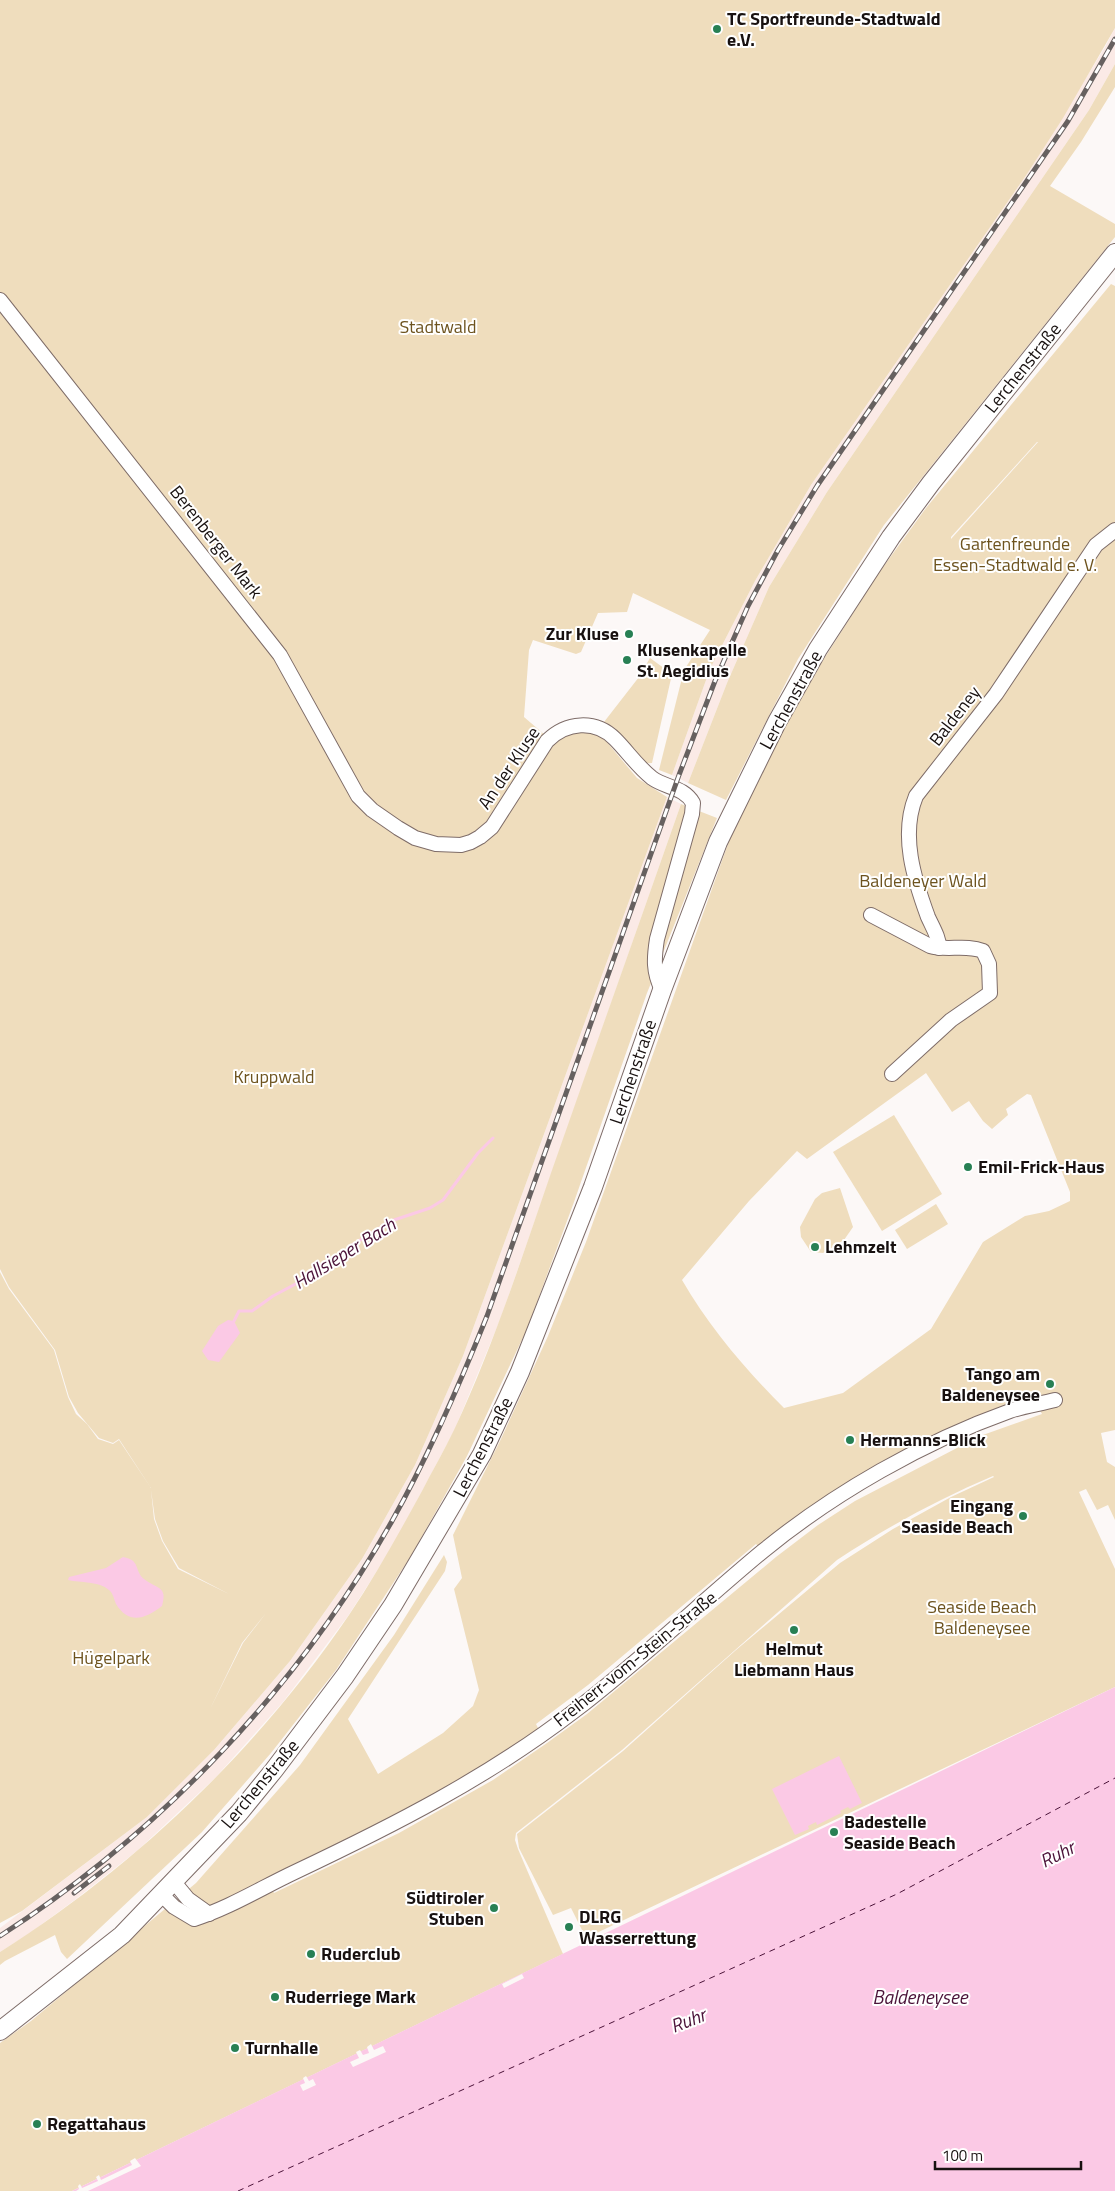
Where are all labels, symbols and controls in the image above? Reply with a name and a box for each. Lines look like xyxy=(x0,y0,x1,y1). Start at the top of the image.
place label: TC Sportfreunde-Stadtwald e.V. xyxy=(727,5,941,53)
marker: TC Sportfreunde-Stadtwald e.V. xyxy=(711,23,723,35)
park label: Stadtwald xyxy=(399,313,477,340)
street label: Lerchenstraße xyxy=(978,317,1067,419)
street label: Berenberger Mark xyxy=(164,479,269,604)
park label: Gartenfreunde Essen-Stadtwald e. V. xyxy=(933,530,1097,578)
place label: Zur Kluse xyxy=(546,620,619,647)
marker: Zur Kluse xyxy=(623,628,635,640)
place label: Klusenkapelle St. Aegidius xyxy=(637,636,746,684)
street label: Lerchenstraße xyxy=(752,645,829,754)
marker: Klusenkapelle St. Aegidius xyxy=(621,654,633,666)
street label: Baldeney xyxy=(922,679,987,752)
street label: An der Kluse xyxy=(471,721,546,814)
park label: Baldeneyer Wald xyxy=(859,867,987,894)
street label: Lerchenstraße xyxy=(602,1016,663,1128)
park label: Kruppwald xyxy=(233,1063,315,1090)
place label: Emil-Frick-Haus xyxy=(978,1153,1105,1180)
marker: Emil-Frick-Haus xyxy=(962,1161,974,1173)
water label: Hallsieper Bach xyxy=(287,1209,401,1296)
place label: Lehmzelt xyxy=(825,1233,897,1260)
marker: Lehmzelt xyxy=(809,1241,821,1253)
place label: Tango am Baldeneysee xyxy=(941,1360,1040,1408)
marker: Tango am Baldeneysee xyxy=(1044,1378,1056,1390)
street label: Lerchenstraße xyxy=(446,1392,519,1502)
place label: Hermanns-Blick xyxy=(860,1426,986,1453)
marker: Hermanns-Blick xyxy=(844,1434,856,1446)
place label: Eingang Seaside Beach xyxy=(901,1492,1013,1540)
marker: Eingang Seaside Beach xyxy=(1017,1510,1029,1522)
street label: Freiherr-vom-Stein-Straße xyxy=(547,1584,722,1733)
park label: Seaside Beach Baldeneysee xyxy=(927,1593,1037,1641)
marker: Helmut Liebmann Haus xyxy=(788,1624,800,1636)
place label: Helmut Liebmann Haus xyxy=(734,1635,854,1683)
park label: Hügelpark xyxy=(72,1644,150,1671)
street label: Lerchenstraße xyxy=(214,1733,305,1834)
place label: Badestelle Seaside Beach xyxy=(844,1808,956,1856)
marker: Badestelle Seaside Beach xyxy=(828,1826,840,1838)
water label: Ruhr xyxy=(1034,1832,1081,1875)
place label: Südtiroler Stuben xyxy=(406,1884,484,1932)
marker: Südtiroler Stuben xyxy=(488,1902,500,1914)
place label: DLRG Wasserrettung xyxy=(579,1903,696,1951)
marker: DLRG Wasserrettung xyxy=(563,1921,575,1933)
place label: Ruderclub xyxy=(321,1940,401,1967)
marker: Ruderclub xyxy=(305,1948,317,1960)
water label: Baldeneysee xyxy=(872,1982,969,2011)
place label: Ruderriege Mark xyxy=(285,1983,416,2010)
marker: Ruderriege Mark xyxy=(269,1991,281,2003)
water label: Ruhr xyxy=(666,1999,712,2039)
place label: Turnhalle xyxy=(245,2034,318,2061)
marker: Turnhalle xyxy=(229,2042,241,2054)
place label: Regattahaus xyxy=(47,2110,146,2137)
marker: Regattahaus xyxy=(31,2118,43,2130)
scale bar xyxy=(935,2138,1081,2170)
text: 100 m xyxy=(942,2144,983,2167)

